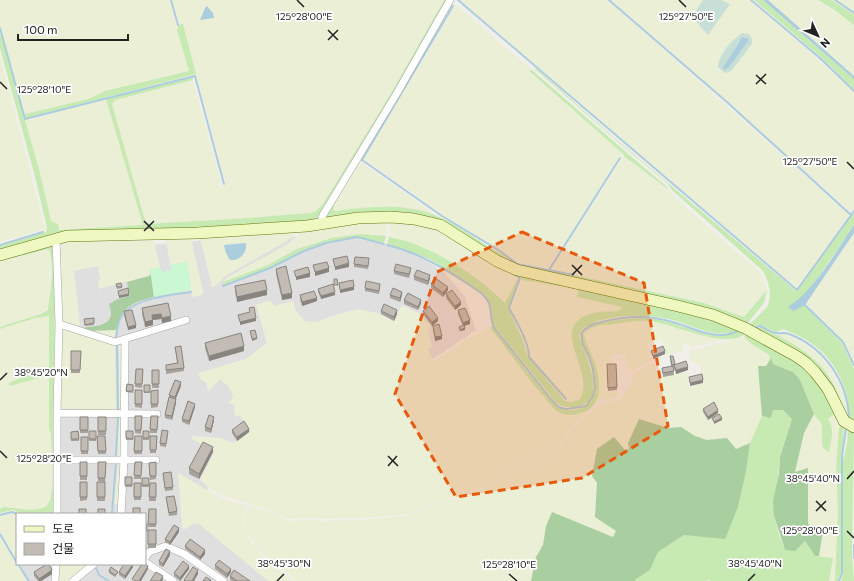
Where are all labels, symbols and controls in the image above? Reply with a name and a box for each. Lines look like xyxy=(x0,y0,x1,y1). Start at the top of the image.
text: 125°28'00"E xyxy=(276,10,332,22)
text: 125°27'50"E xyxy=(658,10,714,22)
scale bar xyxy=(18,16,128,42)
north arrow xyxy=(798,16,838,56)
text: 100 m xyxy=(24,22,58,36)
text: N xyxy=(818,36,833,51)
text: 125°28'10"E xyxy=(17,83,71,95)
text: 125°27'50"E xyxy=(782,155,838,167)
text: 38°45'20"N xyxy=(14,366,68,378)
text: 125°28'20"E xyxy=(16,452,72,464)
text: 38°45'40"N xyxy=(786,472,840,484)
legend xyxy=(16,513,146,565)
text: 도로 xyxy=(52,521,74,535)
text: 125°28'00"E xyxy=(782,524,838,536)
text: 건물 xyxy=(52,541,74,555)
text: 38°45'30"N xyxy=(257,557,311,569)
text: 38°45'40"N xyxy=(728,557,782,569)
text: 125°28'10"E xyxy=(482,558,536,570)

